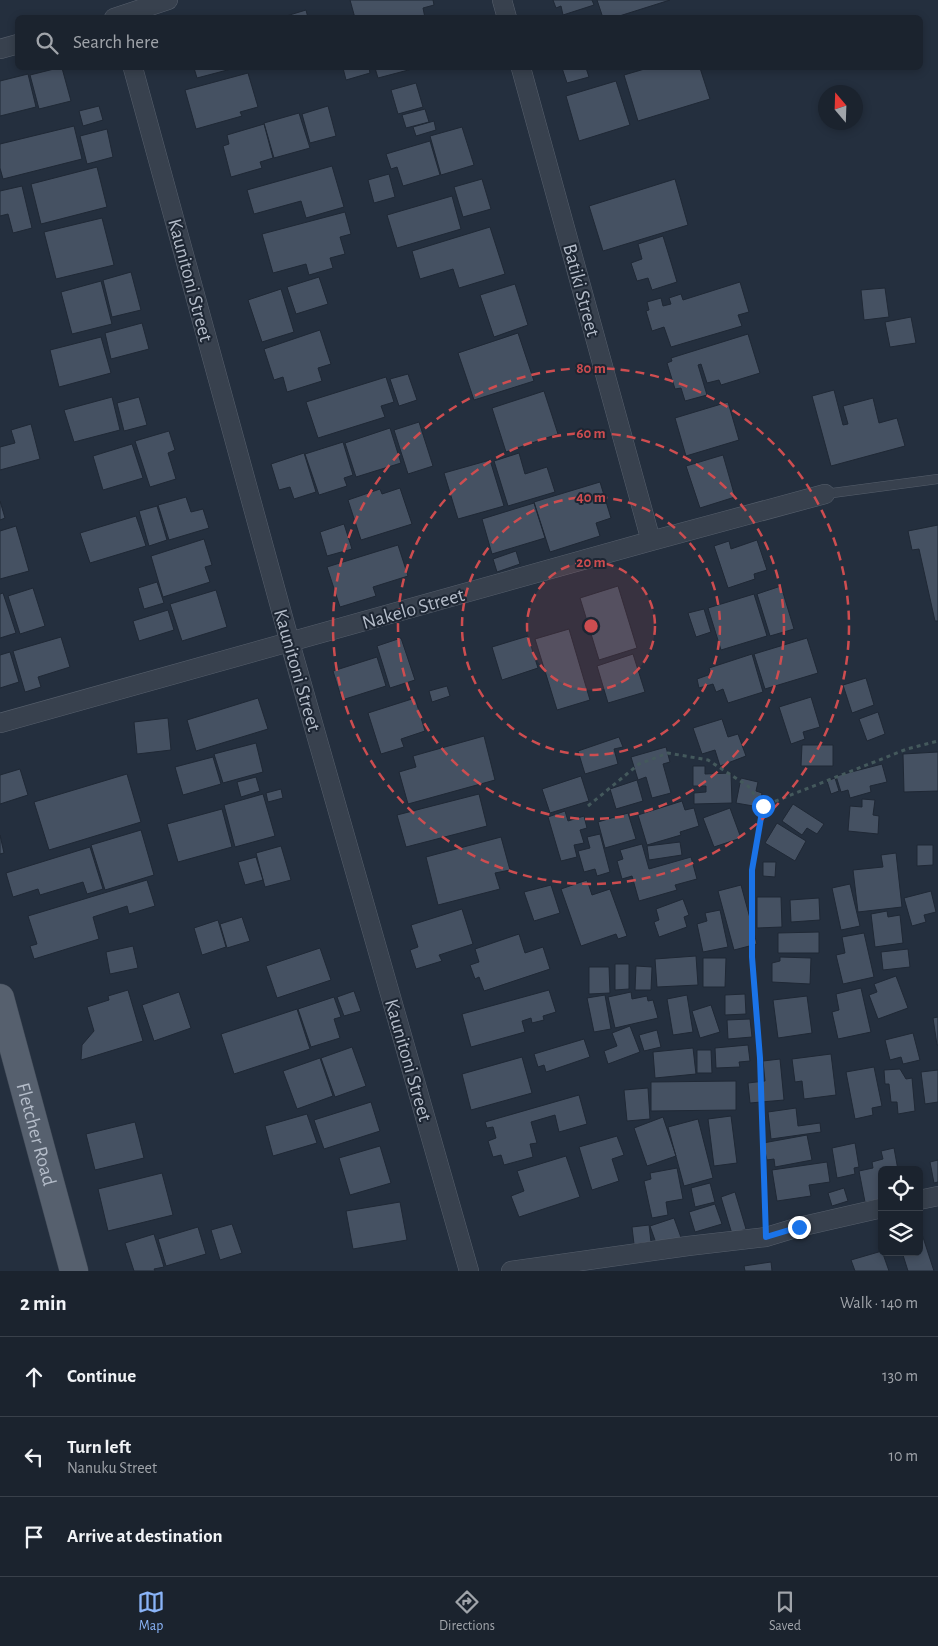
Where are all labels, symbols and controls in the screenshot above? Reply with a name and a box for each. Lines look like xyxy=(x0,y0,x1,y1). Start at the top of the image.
search box xyxy=(15,15,923,70)
icon: search xyxy=(33,29,61,57)
text: Search here xyxy=(73,33,159,52)
north arrow xyxy=(818,85,863,130)
street label: Kaunitoni Street xyxy=(164,217,216,344)
street label: Batiki Street xyxy=(559,242,603,340)
text: 80 m xyxy=(576,361,606,376)
text: 60 m xyxy=(576,426,606,441)
text: 40 m xyxy=(576,490,606,505)
text: 20 m xyxy=(576,555,606,570)
street label: Nakelo Street xyxy=(360,585,467,633)
street label: Kaunitoni Street xyxy=(270,607,324,734)
centre of rings xyxy=(582,617,600,635)
route start xyxy=(752,795,775,818)
street label: Kaunitoni Street xyxy=(381,997,435,1124)
street label: Fletcher Road xyxy=(12,1081,59,1188)
map controls xyxy=(878,1166,923,1256)
button: locate xyxy=(878,1166,923,1211)
button: layers xyxy=(878,1211,923,1256)
route end xyxy=(788,1216,811,1239)
text: 2 min xyxy=(20,1293,67,1314)
text: Walk · 140 m xyxy=(840,1295,918,1311)
icon: ahead xyxy=(20,1363,48,1391)
text: Continue xyxy=(67,1367,136,1386)
text: 130 m xyxy=(882,1368,918,1384)
text: Turn left xyxy=(67,1438,131,1457)
icon: left xyxy=(20,1443,48,1471)
text: 10 m xyxy=(889,1448,918,1464)
text: Nanuku Street xyxy=(67,1460,157,1476)
icon: arrive xyxy=(20,1523,48,1551)
text: Arrive at destination xyxy=(67,1527,223,1546)
tab: Map xyxy=(137,1588,165,1635)
tab: Directions xyxy=(439,1588,495,1635)
tab: Saved xyxy=(769,1588,801,1635)

